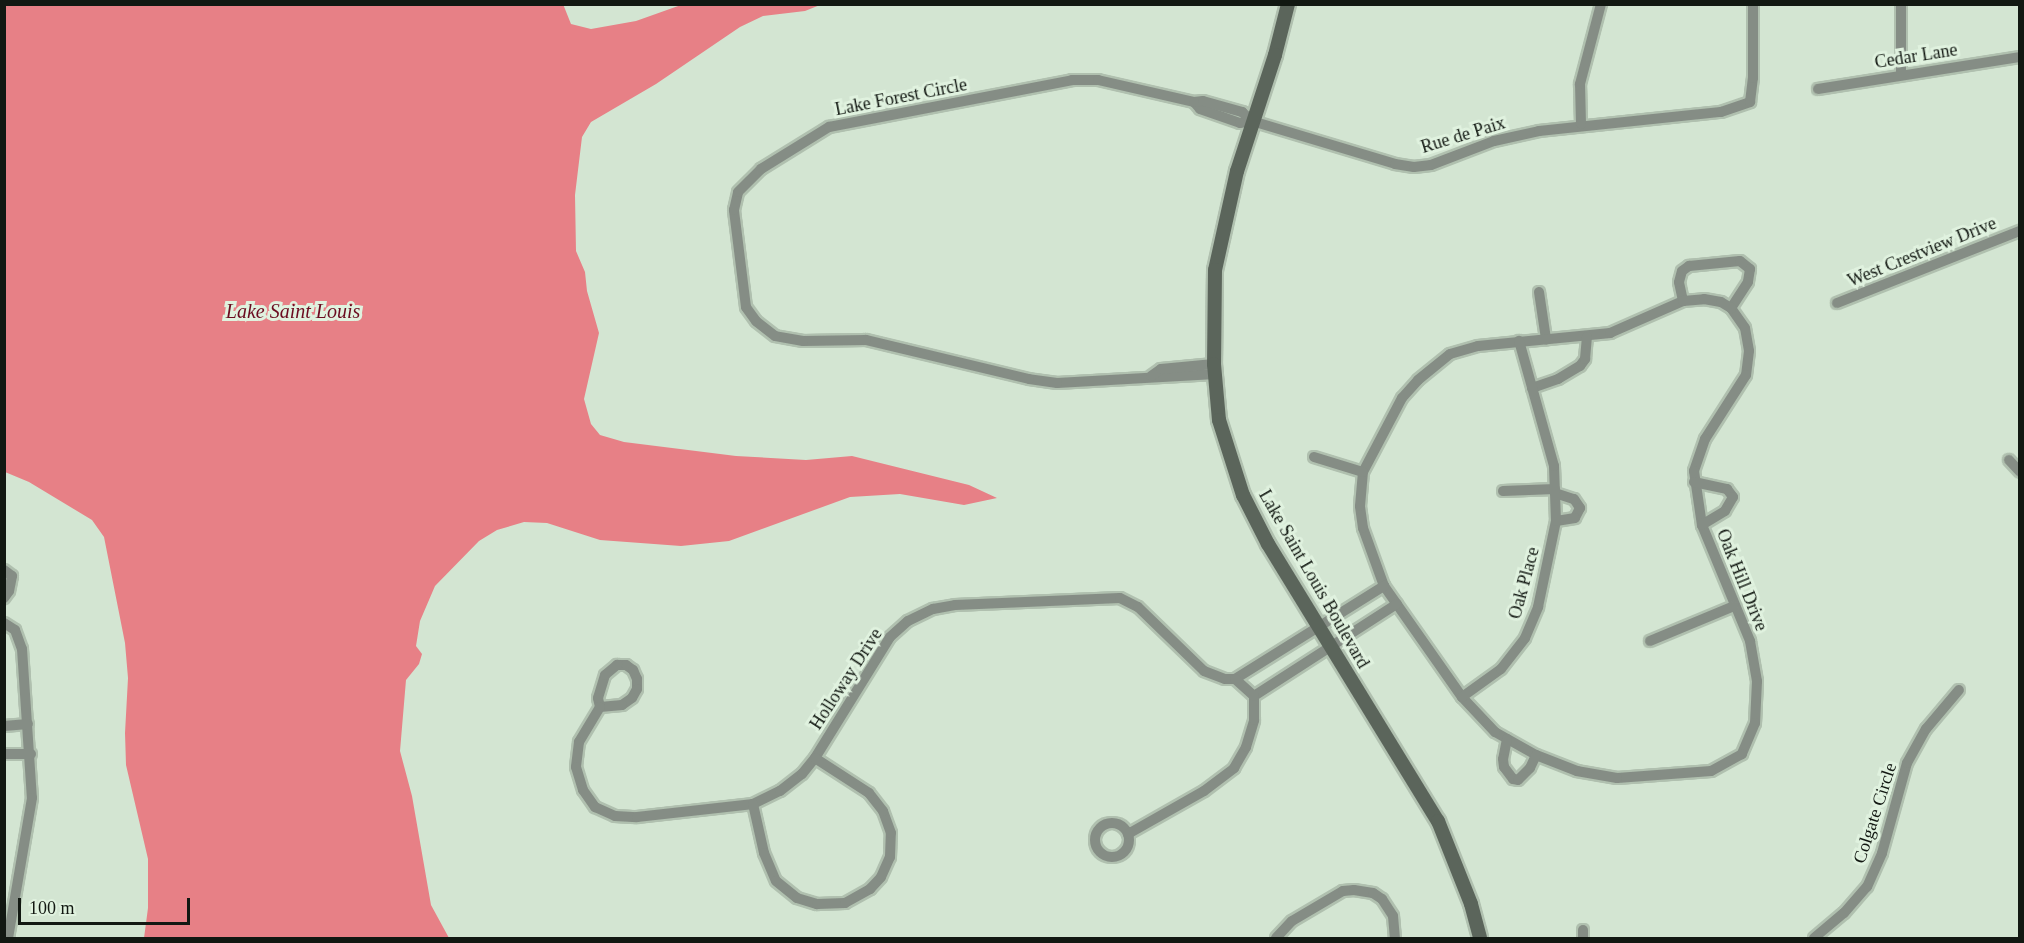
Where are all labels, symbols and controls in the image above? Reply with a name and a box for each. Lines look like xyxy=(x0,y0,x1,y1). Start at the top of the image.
street label: Cedar Lane xyxy=(1873,39,1959,73)
street label: Lake Forest Circle xyxy=(833,74,969,120)
street label: Rue de Paix xyxy=(1418,112,1508,158)
street label: West Crestview Drive xyxy=(1844,212,2000,292)
water label: Lake Saint Louis xyxy=(226,299,360,323)
street label: Lake Saint Louis Boulevard xyxy=(1254,486,1374,672)
street label: Oak Hill Drive xyxy=(1712,526,1772,634)
street label: Oak Place xyxy=(1504,545,1544,621)
street label: Holloway Drive xyxy=(805,624,887,734)
street label: Colgate Circle xyxy=(1849,760,1901,866)
scale bar xyxy=(21,886,194,924)
text: 100 m xyxy=(29,898,75,918)

